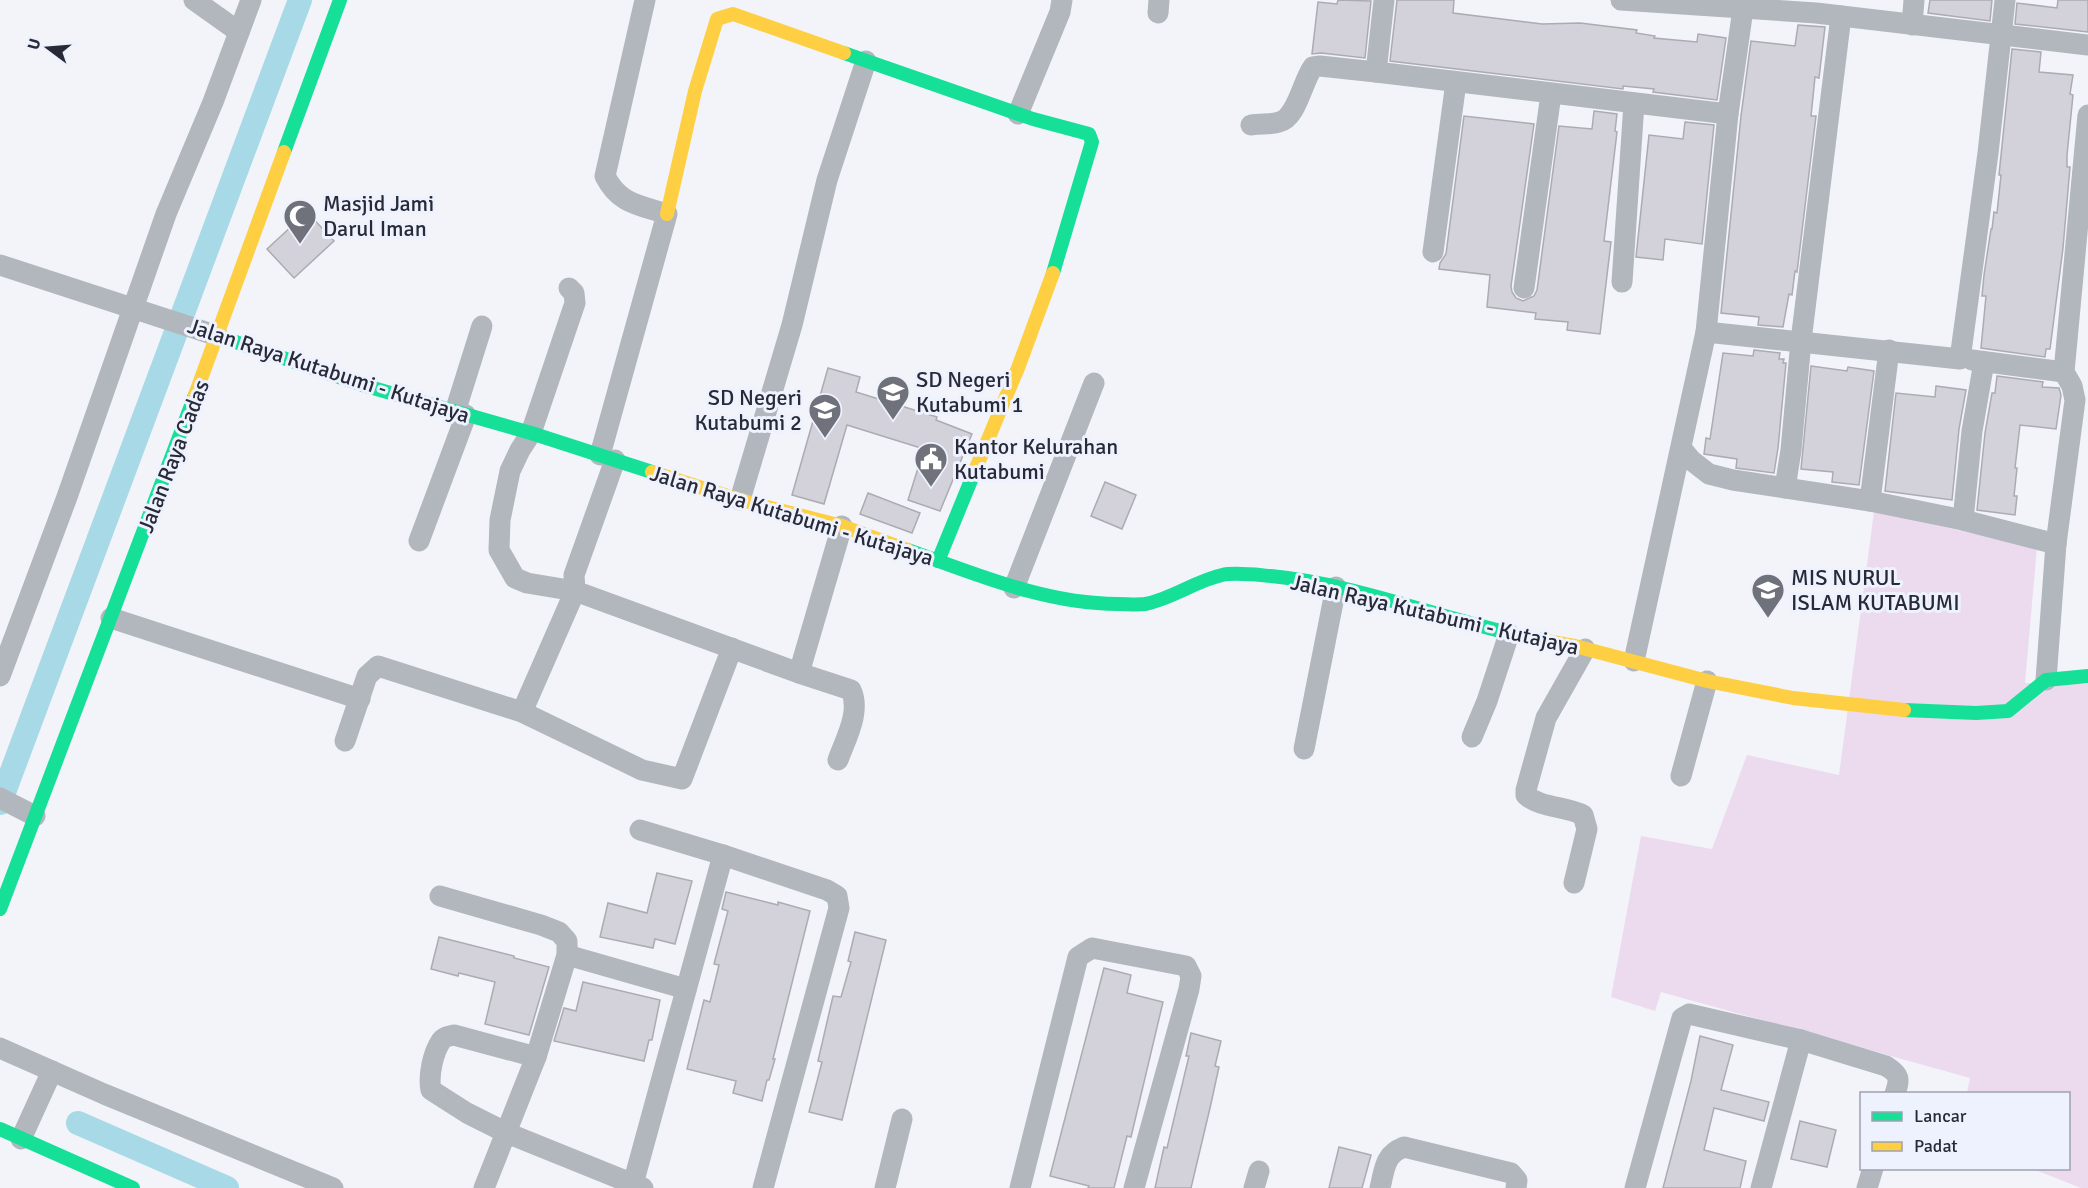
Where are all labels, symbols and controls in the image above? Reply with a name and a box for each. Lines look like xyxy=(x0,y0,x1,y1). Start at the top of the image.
north arrow xyxy=(18,18,78,78)
text: U xyxy=(23,36,46,52)
place label: Masjid Jami Darul Iman xyxy=(323,190,434,242)
mosque icon: Masjid Jami Darul Iman xyxy=(282,198,318,245)
street label: Jalan Raya Kutabumi - Kutajaya xyxy=(185,312,473,429)
place label: SD Negeri Kutabumi 1 xyxy=(916,366,1023,418)
school or university icon: SD Negeri Kutabumi 1 xyxy=(875,374,911,421)
street label: Jalan Raya Cadas xyxy=(132,376,215,536)
place label: SD Negeri Kutabumi 2 xyxy=(695,384,802,436)
school or university icon: SD Negeri Kutabumi 2 xyxy=(807,392,843,439)
place label: Kantor Kelurahan Kutabumi xyxy=(954,433,1118,485)
public building icon: Kantor Kelurahan Kutabumi xyxy=(913,441,949,488)
street label: Jalan Raya Kutabumi - Kutajaya xyxy=(647,459,937,571)
place label: MIS NURUL ISLAM KUTABUMI xyxy=(1791,564,1960,616)
street label: Jalan Raya Kutabumi - Kutajaya xyxy=(1288,568,1582,661)
school or university icon: MIS NURUL ISLAM KUTABUMI xyxy=(1750,572,1786,619)
legend xyxy=(1860,1092,2070,1170)
text: Lancar xyxy=(1914,1105,1967,1127)
text: Padat xyxy=(1914,1135,1958,1157)

